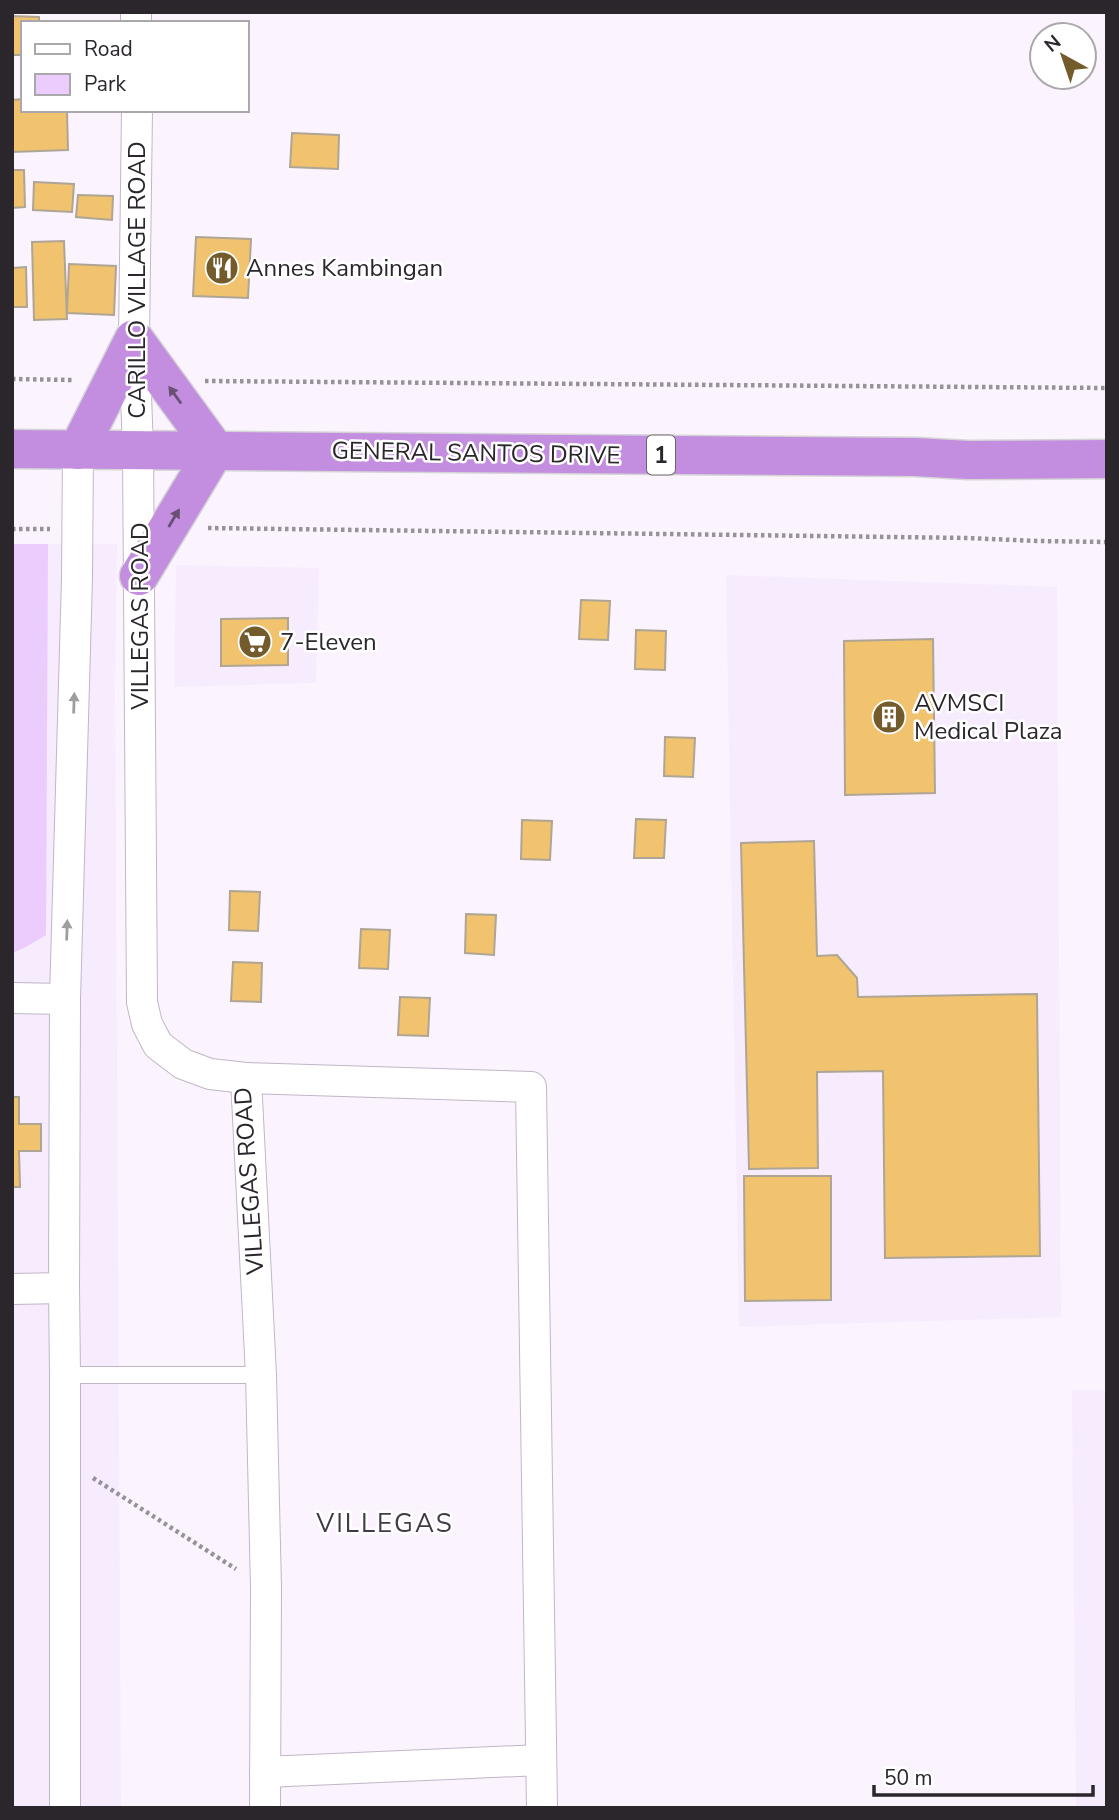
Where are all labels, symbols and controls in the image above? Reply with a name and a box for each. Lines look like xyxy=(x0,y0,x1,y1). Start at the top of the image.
legend xyxy=(21,21,248,112)
north arrow xyxy=(1028,21,1098,91)
text: N xyxy=(1039,29,1067,58)
text: Road xyxy=(84,35,133,63)
text: Park xyxy=(84,70,126,98)
street label: CARILLO VILLAGE ROAD xyxy=(121,141,153,419)
restaurant icon: Annes Kambingan xyxy=(203,249,241,287)
place label: Annes Kambingan xyxy=(246,252,443,284)
one-way arrow xyxy=(168,386,182,404)
street label: GENERAL SANTOS DRIVE xyxy=(331,434,621,472)
road number: 1 xyxy=(647,436,675,475)
one-way arrow xyxy=(168,508,181,527)
street label: VILLEGAS ROAD xyxy=(124,522,156,711)
supermarket icon: 7-Eleven xyxy=(236,623,274,661)
place label: 7-Eleven xyxy=(280,626,377,658)
place label: AVMSCI Medical Plaza xyxy=(914,687,1063,747)
one-way arrow xyxy=(68,692,79,714)
building icon: AVMSCI Medical Plaza xyxy=(870,698,908,736)
one-way arrow xyxy=(61,919,73,941)
street label: VILLEGAS ROAD xyxy=(226,1086,272,1277)
district label: VILLEGAS xyxy=(315,1506,454,1541)
scale bar xyxy=(874,1754,1093,1798)
text: 50 m xyxy=(884,1764,933,1792)

